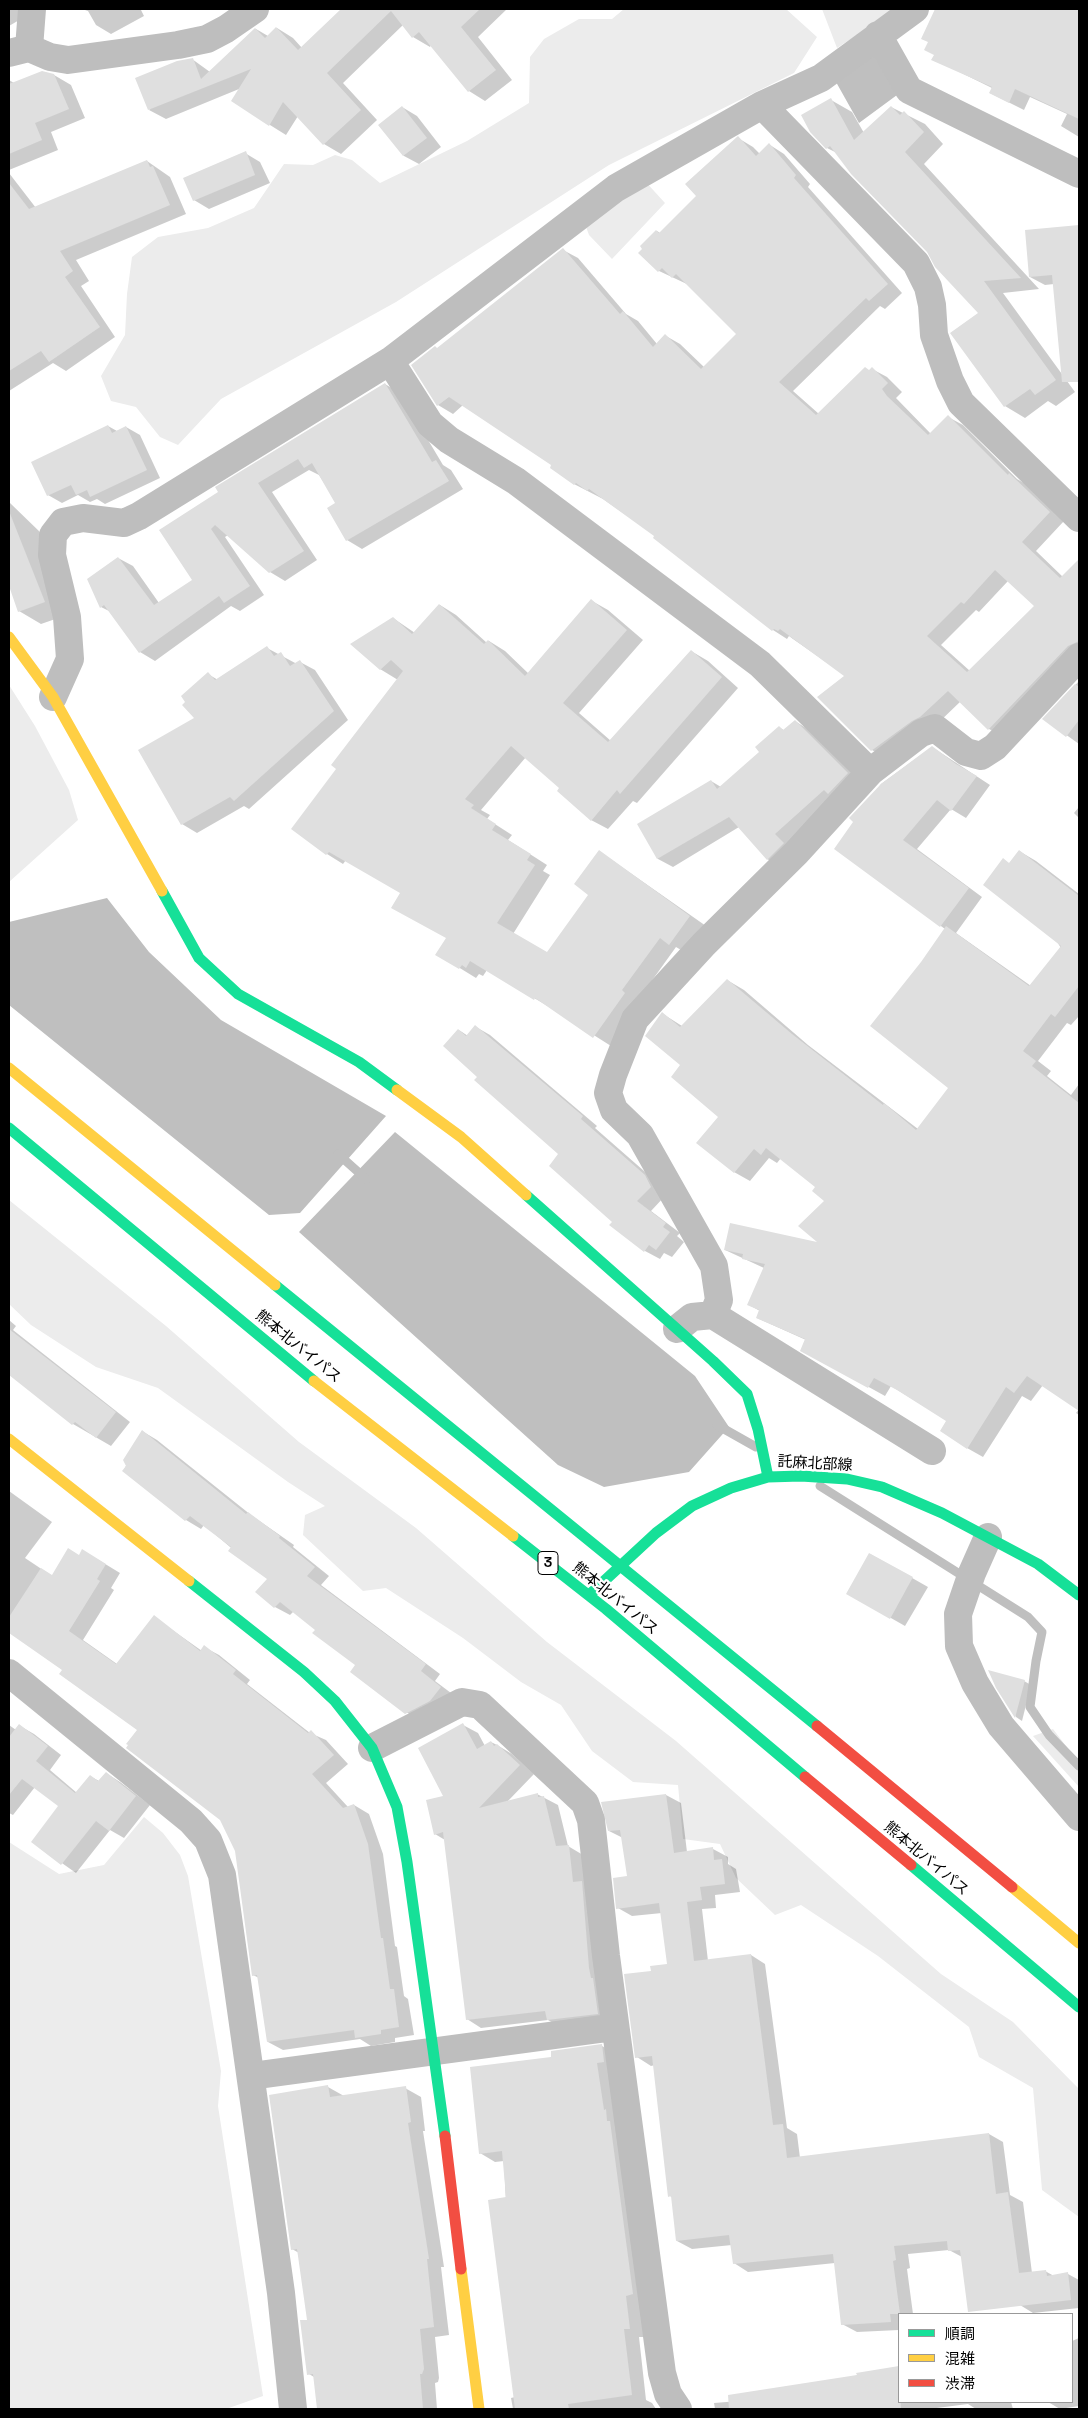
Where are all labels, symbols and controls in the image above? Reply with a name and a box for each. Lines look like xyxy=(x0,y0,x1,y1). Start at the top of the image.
street label: 熊本北バイパス xyxy=(252,1307,344,1387)
street label: 託麻北部線 xyxy=(777,1453,853,1475)
road number: 3 xyxy=(538,1552,558,1575)
street label: 熊本北バイパス xyxy=(569,1559,661,1639)
street label: 熊本北バイパス xyxy=(880,1818,972,1900)
legend xyxy=(898,2313,1073,2403)
text: 順調 xyxy=(945,2324,975,2343)
text: 混雑 xyxy=(945,2349,975,2368)
text: 渋滞 xyxy=(945,2374,975,2393)

